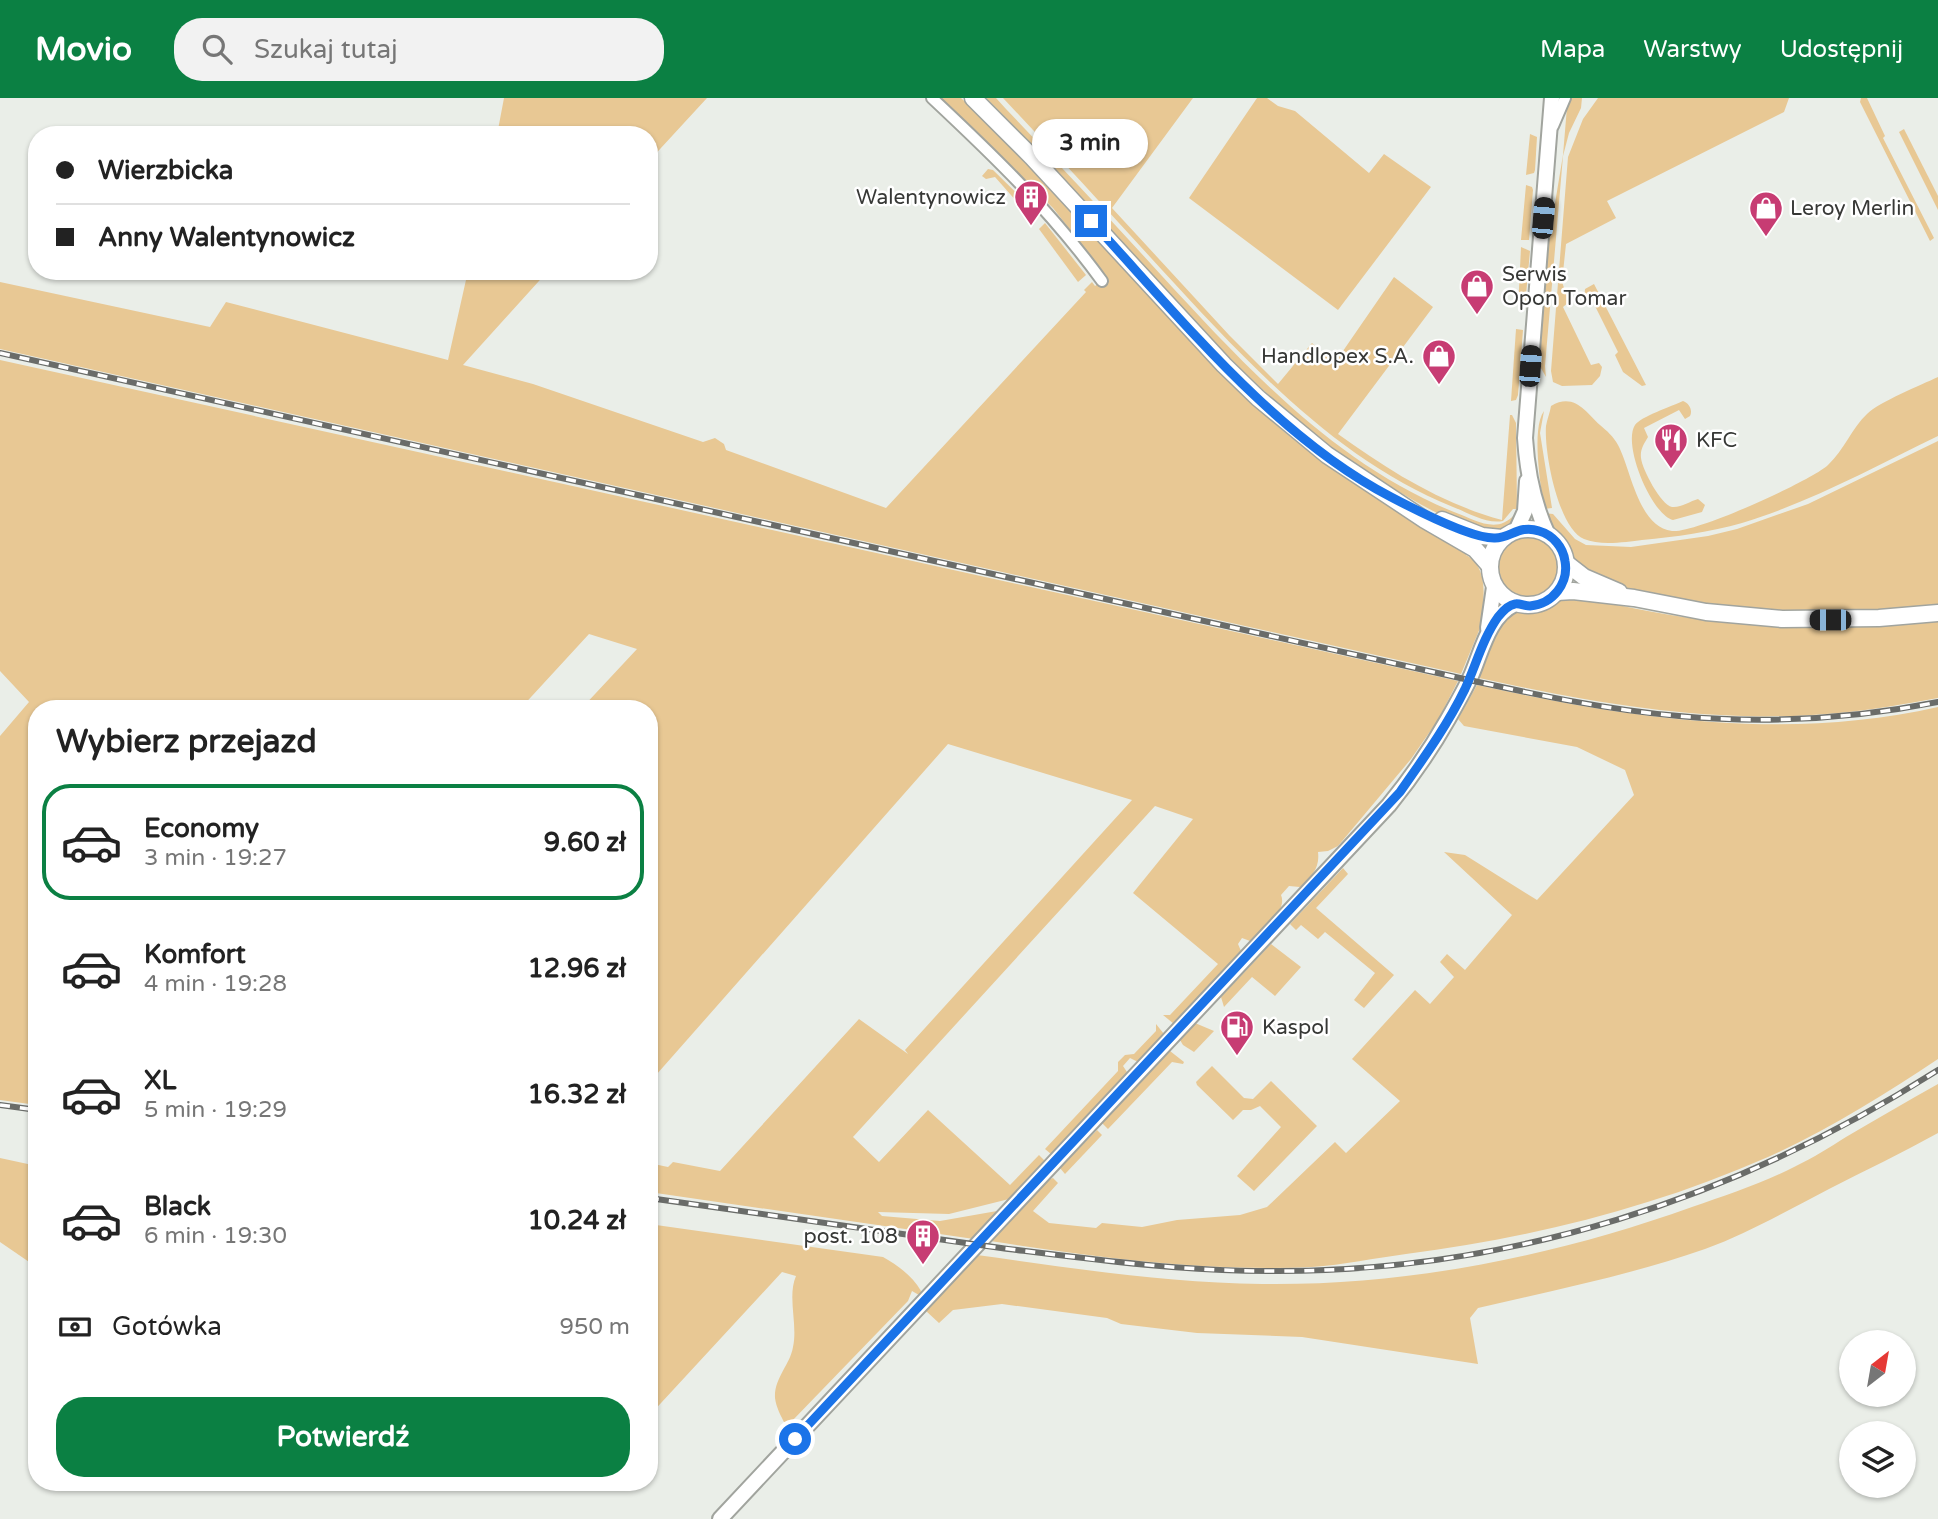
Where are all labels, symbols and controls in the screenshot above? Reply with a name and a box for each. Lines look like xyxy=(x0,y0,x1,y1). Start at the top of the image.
search box xyxy=(174,18,664,81)
text: Movio xyxy=(35,30,132,69)
icon: search xyxy=(198,30,236,68)
text: Szukaj tutaj xyxy=(254,34,398,65)
text: Mapa xyxy=(1540,35,1605,64)
text: Warstwy xyxy=(1643,35,1742,64)
text: Udostępnij xyxy=(1780,35,1903,64)
callout: 3 min xyxy=(1033,120,1149,169)
text: 3 min xyxy=(1059,129,1121,157)
text: Wierzbicka xyxy=(98,155,233,186)
building icon: Walentynowicz xyxy=(1012,178,1050,227)
place label: Walentynowicz xyxy=(856,185,1006,210)
shop icon: Leroy Merlin xyxy=(1747,189,1785,238)
car xyxy=(1531,196,1556,240)
place label: Leroy Merlin xyxy=(1790,196,1914,221)
route end xyxy=(1075,205,1107,237)
text: Anny Walentynowicz xyxy=(98,222,355,253)
place label: Serwis Opon Tomar xyxy=(1502,262,1626,311)
shop icon: Serwis Opon Tomar xyxy=(1458,267,1496,316)
shop icon: Handlopex S.A. xyxy=(1420,337,1458,386)
place label: Handlopex S.A. xyxy=(1261,344,1414,369)
car xyxy=(1519,344,1542,388)
restaurant icon: KFC xyxy=(1652,421,1690,470)
place label: KFC xyxy=(1696,428,1737,453)
car xyxy=(1810,610,1852,631)
text: Wybierz przejazd xyxy=(56,723,317,761)
icon: car xyxy=(60,811,123,874)
text: Economy xyxy=(144,813,259,844)
text: 9.60 zł xyxy=(544,827,626,858)
text: 3 min · 19:27 xyxy=(144,844,287,872)
icon: car xyxy=(60,937,123,1000)
text: Komfort xyxy=(144,939,246,970)
text: 12.96 zł xyxy=(527,953,626,984)
text: 4 min · 19:28 xyxy=(144,970,287,998)
fuel station icon: Kaspol xyxy=(1218,1008,1256,1057)
place label: Kaspol xyxy=(1262,1015,1329,1040)
icon: car xyxy=(60,1063,123,1126)
text: XL xyxy=(144,1065,176,1096)
text: 16.32 zł xyxy=(527,1079,626,1110)
text: 5 min · 19:29 xyxy=(144,1096,287,1124)
icon: car xyxy=(60,1189,123,1252)
text: Black xyxy=(144,1191,211,1222)
text: 10.24 zł xyxy=(527,1205,626,1236)
building icon: post. 108 xyxy=(904,1217,942,1266)
text: 6 min · 19:30 xyxy=(144,1222,287,1250)
place label: post. 108 xyxy=(803,1224,898,1249)
icon: cash xyxy=(56,1308,94,1346)
text: Gotówka xyxy=(112,1311,222,1342)
text: 950 m xyxy=(560,1313,630,1341)
north arrow xyxy=(1839,1330,1916,1407)
map controls xyxy=(1839,1330,1916,1498)
button: Potwierdź xyxy=(56,1397,630,1477)
button: layers xyxy=(1839,1421,1916,1498)
route start xyxy=(779,1423,811,1455)

